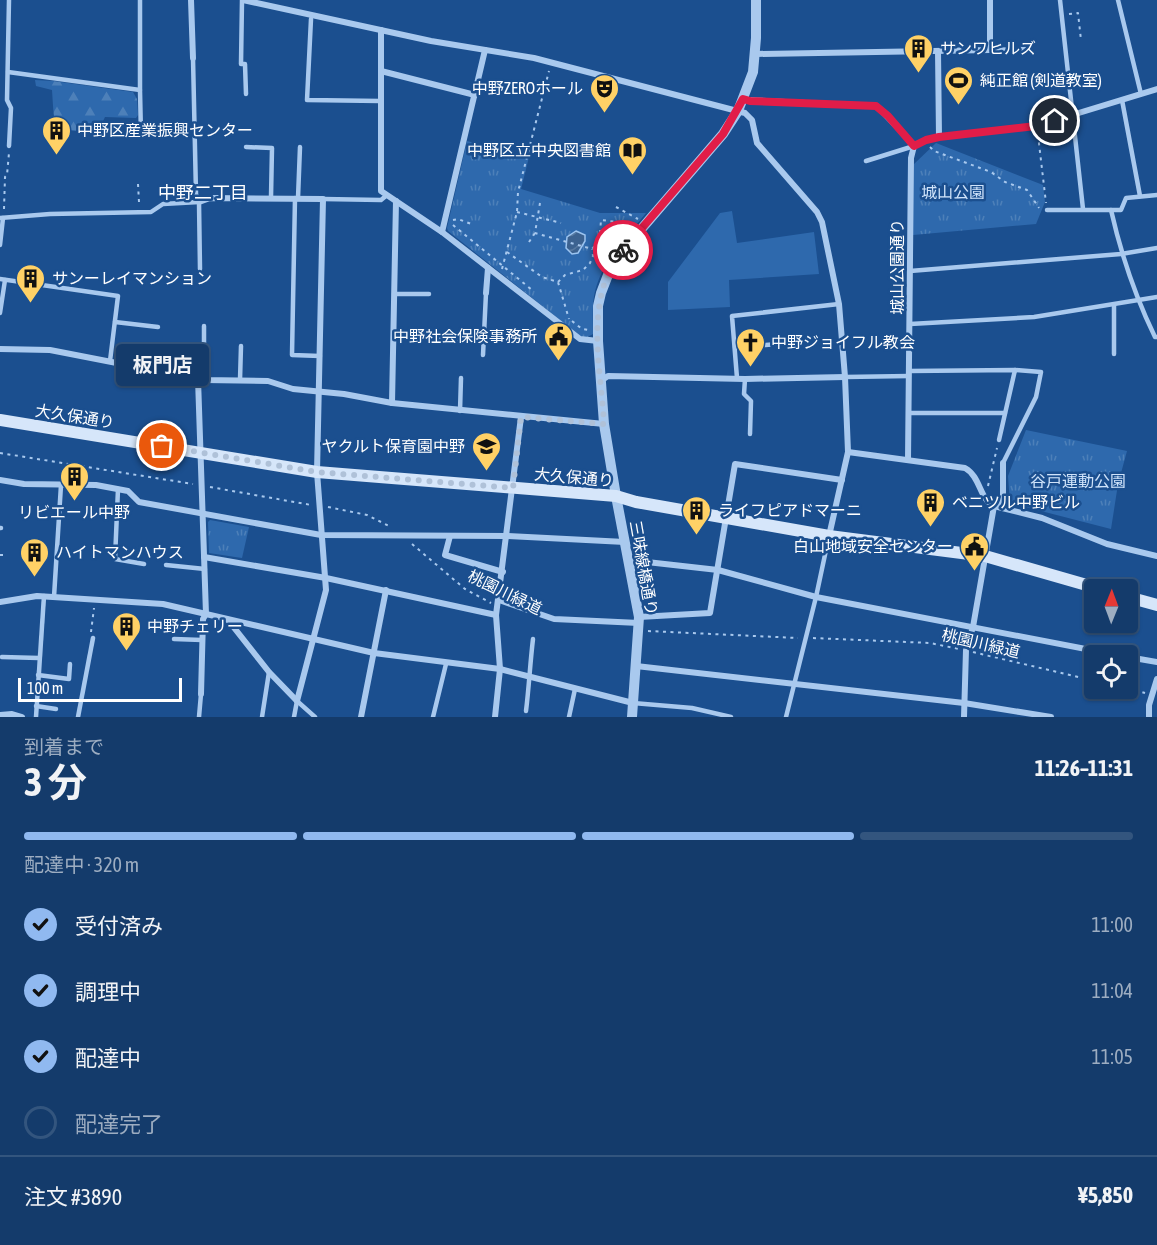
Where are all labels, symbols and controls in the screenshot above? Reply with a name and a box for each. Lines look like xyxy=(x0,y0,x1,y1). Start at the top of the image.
building icon: サンワヒルズ xyxy=(903,32,935,74)
place label: サンワヒルズ xyxy=(940,39,1036,57)
sports icon: 純正館 (剣道教室) xyxy=(943,64,975,106)
place label: 純正館 (剣道教室) xyxy=(980,71,1102,90)
theatre icon: 中野ZEROホール xyxy=(588,72,620,114)
place label: 中野ZEROホール xyxy=(472,79,583,97)
pin xyxy=(1029,95,1080,146)
icon: home xyxy=(1038,104,1071,137)
building icon: 中野区産業振興センター xyxy=(40,114,72,156)
place label: 中野区産業振興センター xyxy=(77,121,253,139)
library icon: 中野区立中央図書館 xyxy=(616,134,648,176)
place label: 中野区立中央図書館 xyxy=(467,141,611,159)
district label: 中野二丁目 xyxy=(158,182,248,203)
park label: 城山公園 xyxy=(921,183,985,201)
street label: 城山公園通り xyxy=(888,219,906,315)
courier xyxy=(593,220,653,280)
icon: bike xyxy=(607,234,640,267)
building icon: サンーレイマンション xyxy=(15,262,47,304)
place label: サンーレイマンション xyxy=(52,269,212,287)
public building icon: 中野社会保険事務所 xyxy=(542,320,574,362)
church icon: 中野ジョイフル教会 xyxy=(734,326,766,368)
place label: 中野社会保険事務所 xyxy=(393,327,537,345)
place label: 中野ジョイフル教会 xyxy=(771,333,915,351)
callout: 板門店 xyxy=(116,344,208,386)
text: 板門店 xyxy=(133,353,193,376)
street label: 大久保通り xyxy=(34,401,116,431)
pin xyxy=(136,420,187,471)
icon: bag xyxy=(145,429,178,462)
school or university icon: ヤクルト保育園中野 xyxy=(470,430,502,472)
place label: ヤクルト保育園中野 xyxy=(321,437,465,455)
building icon: リビエール中野 xyxy=(58,460,90,502)
street label: 大久保通り xyxy=(533,465,615,489)
park label: 谷戸運動公園 xyxy=(1030,472,1126,490)
building icon: ベニツル中野ビル xyxy=(915,486,947,528)
place label: ベニツル中野ビル xyxy=(952,493,1080,511)
building icon: ライフピアドマーニ xyxy=(681,494,713,536)
place label: ライフピアドマーニ xyxy=(718,501,862,519)
place label: リビエール中野 xyxy=(18,503,130,521)
street label: 三味線橋通り xyxy=(627,519,661,617)
public building icon: 白山地域安全センター xyxy=(958,530,990,572)
building icon: ハイトマンハウス xyxy=(19,536,51,578)
place label: 白山地域安全センター xyxy=(793,537,953,555)
place label: ハイトマンハウス xyxy=(56,543,184,561)
street label: 桃園川緑道 xyxy=(465,566,545,618)
north arrow xyxy=(1084,579,1138,633)
map controls xyxy=(1084,579,1138,699)
building icon: 中野チェリー xyxy=(110,610,142,652)
place label: 中野チェリー xyxy=(147,617,243,635)
street label: 桃園川緑道 xyxy=(940,625,1022,661)
button: locate xyxy=(1084,645,1138,699)
scale bar xyxy=(18,675,182,702)
text: 100 m xyxy=(27,679,63,697)
text: 到着まで xyxy=(24,735,104,758)
text: 11:26–11:31 xyxy=(1035,755,1133,781)
text: 3 分 xyxy=(24,760,87,804)
text: 配達中 · 320 m xyxy=(24,853,139,876)
icon: check xyxy=(24,908,57,941)
text: 受付済み xyxy=(75,913,163,939)
text: 11:00 xyxy=(1091,913,1133,936)
icon: check xyxy=(24,974,57,1007)
text: 調理中 xyxy=(75,979,141,1005)
text: 11:04 xyxy=(1091,979,1133,1002)
icon: check xyxy=(24,1040,57,1073)
text: 配達中 xyxy=(75,1045,141,1071)
text: 11:05 xyxy=(1091,1045,1133,1068)
text: 配達完了 xyxy=(75,1111,163,1137)
text: ¥5,850 xyxy=(1078,1182,1133,1208)
text: 注文 #3890 xyxy=(24,1184,122,1210)

